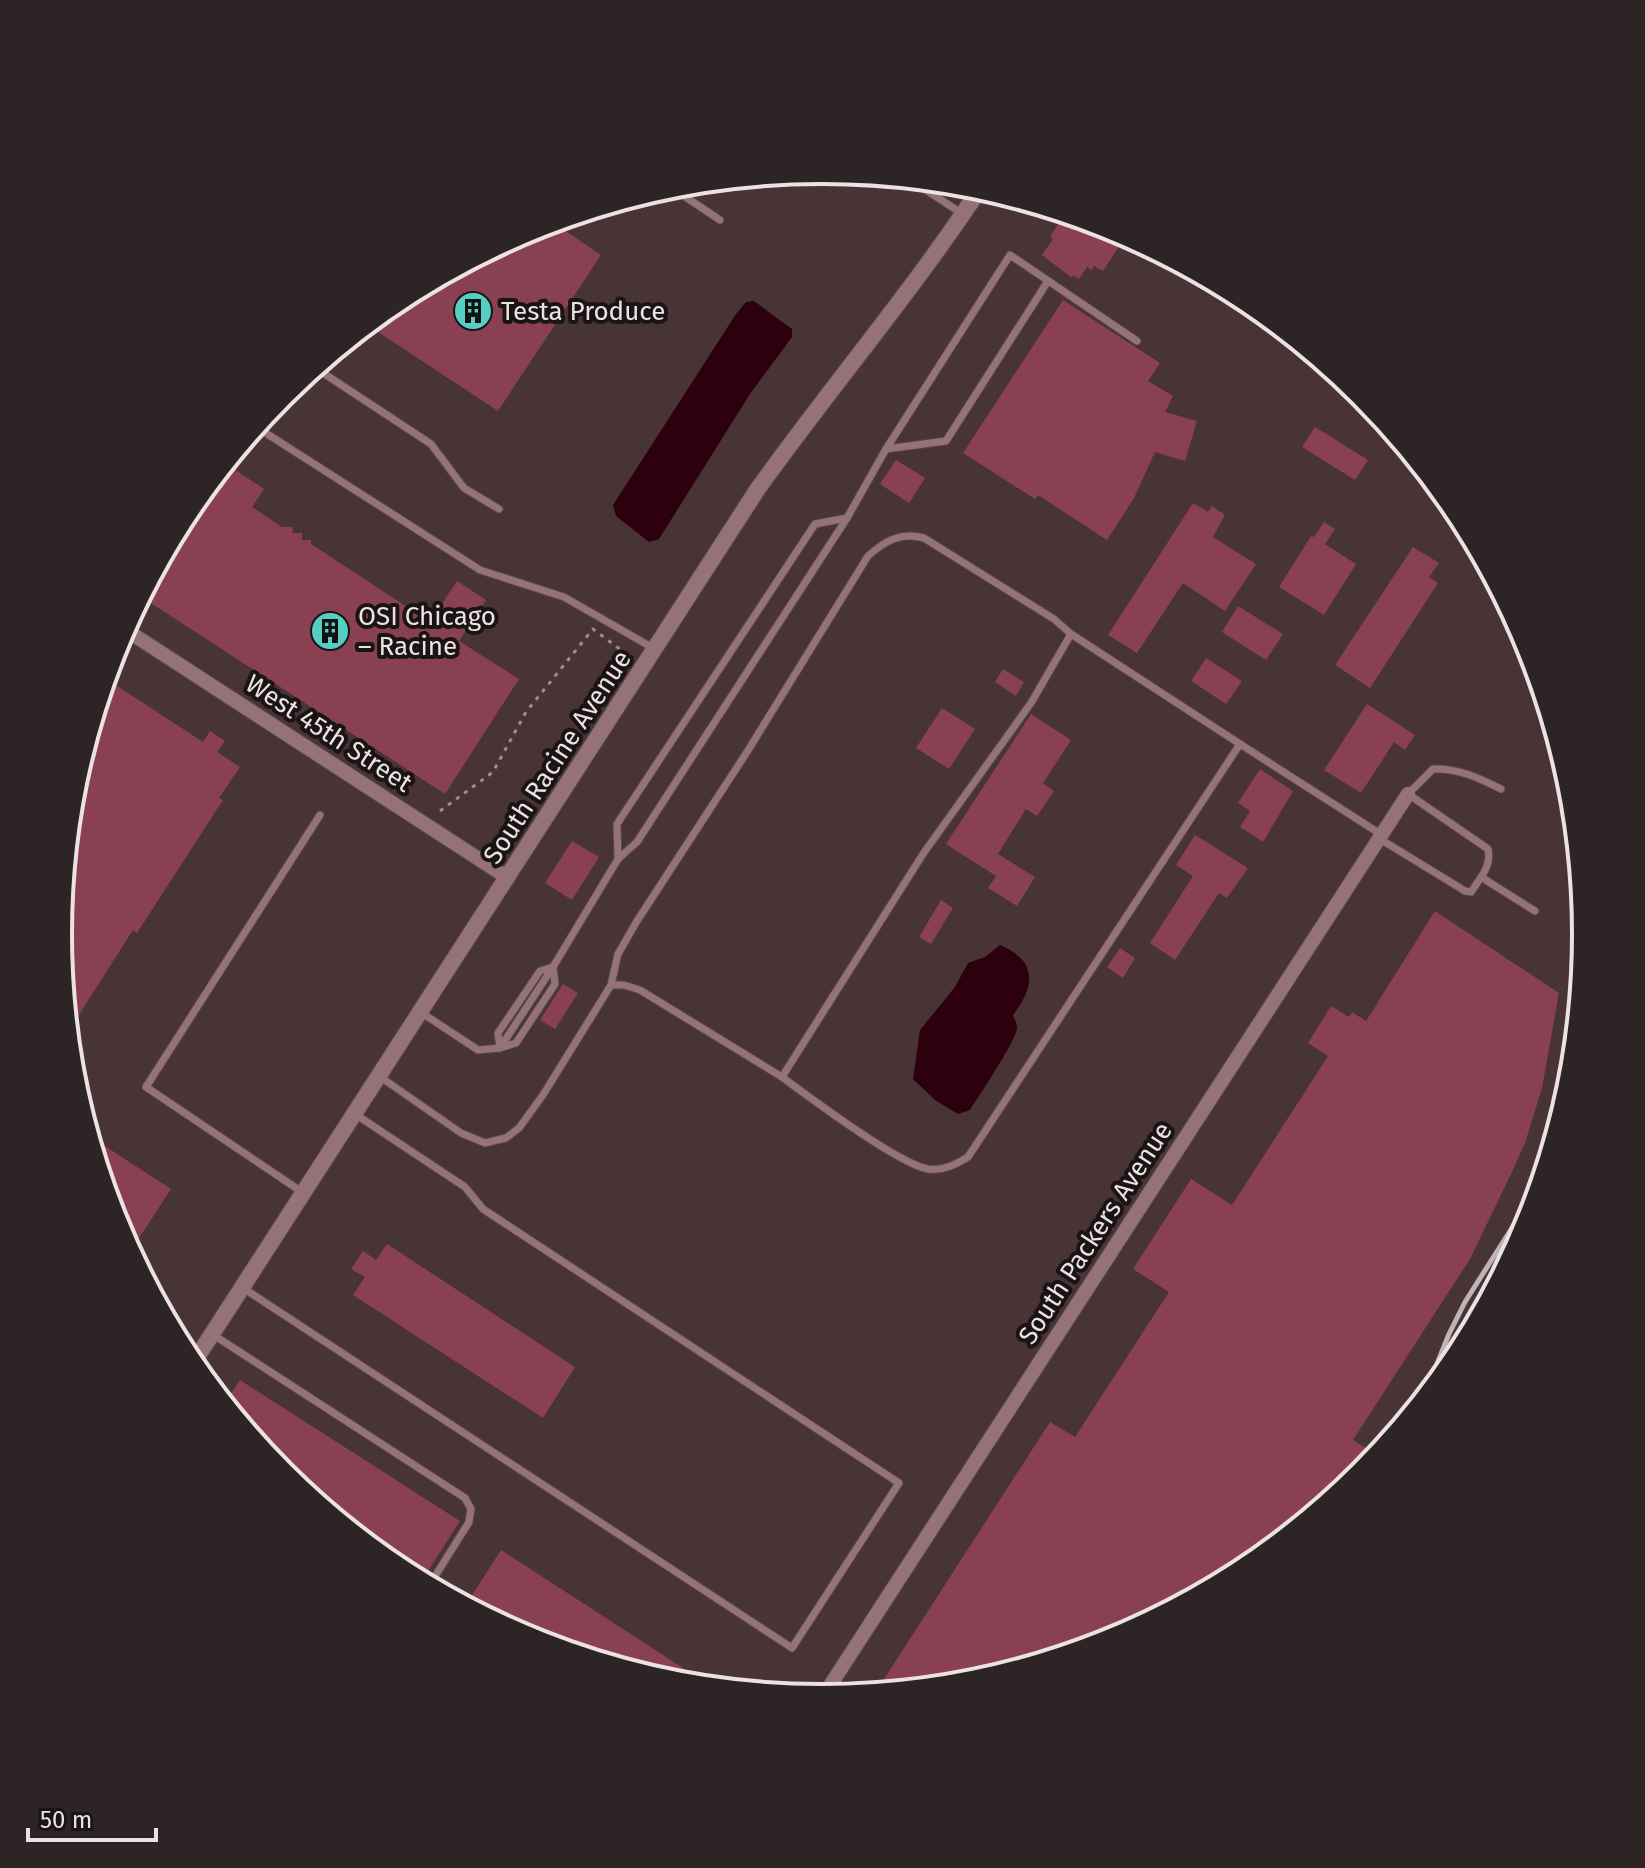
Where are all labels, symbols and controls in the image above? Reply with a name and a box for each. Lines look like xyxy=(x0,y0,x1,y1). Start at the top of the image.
building icon: Testa Produce xyxy=(452,290,494,332)
place label: Testa Produce xyxy=(501,296,665,327)
place label: OSI Chicago – Racine xyxy=(358,601,496,662)
building icon: OSI Chicago – Racine xyxy=(309,610,351,652)
street label: South Racine Avenue xyxy=(477,645,638,870)
street label: West 45th Street xyxy=(240,668,418,799)
street label: South Packers Avenue xyxy=(1012,1116,1179,1350)
scale bar xyxy=(28,1792,156,1842)
text: 50 m xyxy=(40,1806,92,1834)

